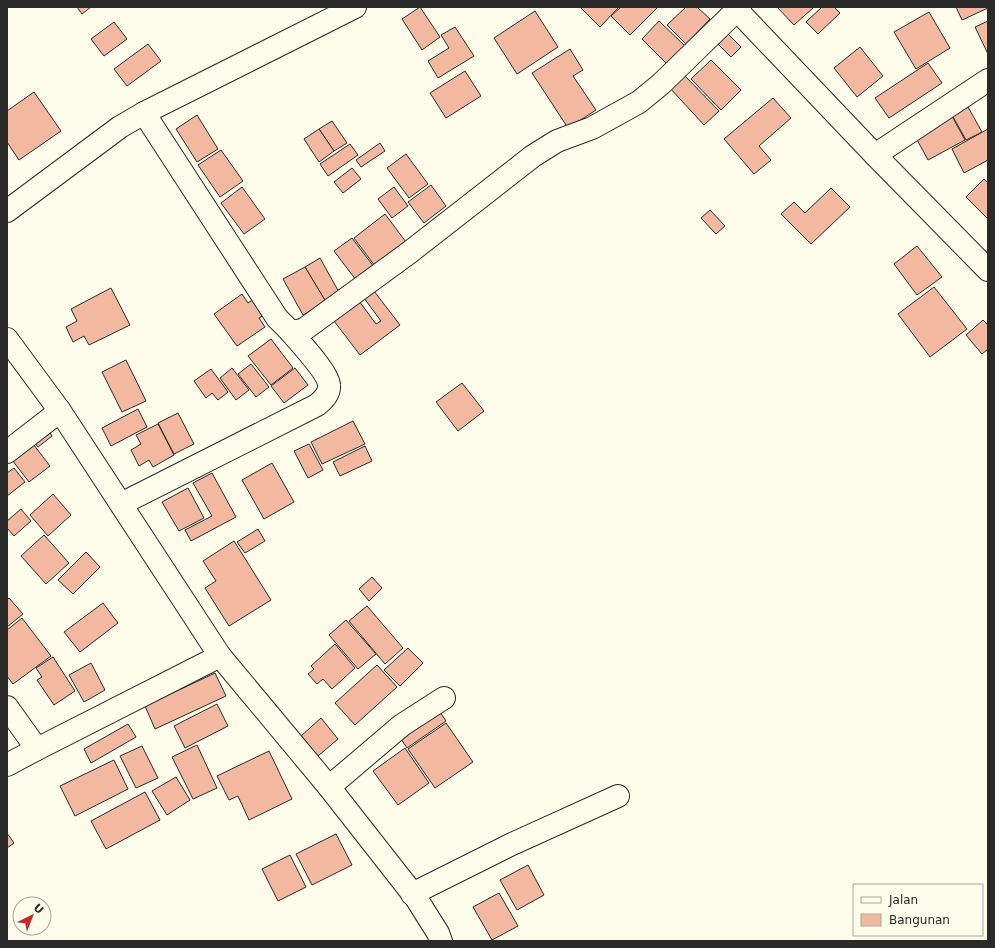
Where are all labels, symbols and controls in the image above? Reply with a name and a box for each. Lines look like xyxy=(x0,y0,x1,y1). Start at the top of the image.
legend xyxy=(853,884,983,936)
text: Jalan xyxy=(888,893,918,907)
north arrow xyxy=(12,896,52,936)
text: U xyxy=(31,901,46,917)
text: Bangunan xyxy=(889,913,950,927)

